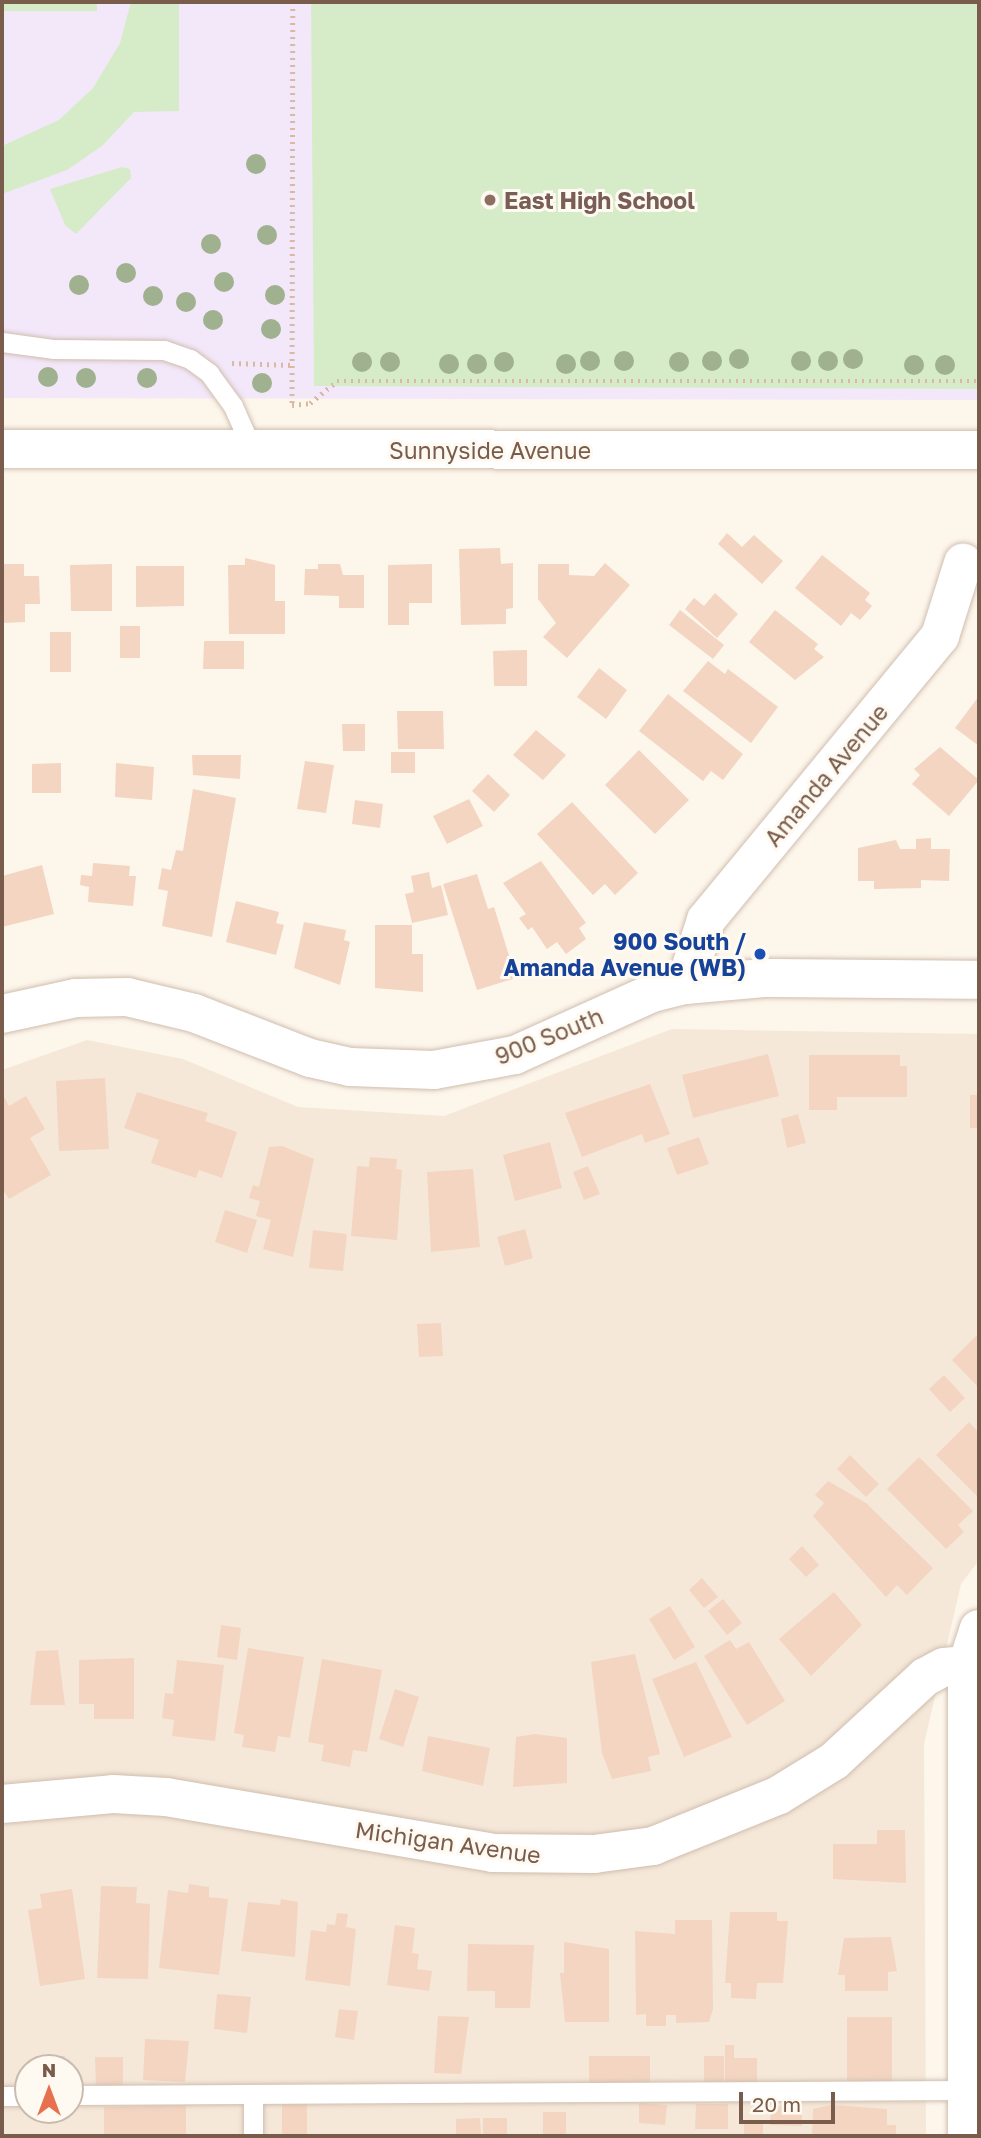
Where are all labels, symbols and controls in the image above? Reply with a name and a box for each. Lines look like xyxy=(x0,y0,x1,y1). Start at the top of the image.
place label: East High School xyxy=(504,186,695,214)
marker: East High School xyxy=(482,192,498,208)
street label: Sunnyside Avenue xyxy=(389,436,591,464)
street label: Amanda Avenue xyxy=(759,698,893,852)
place label: 900 South / Amanda Avenue (WB) xyxy=(503,927,746,981)
marker: 900 South / Amanda Avenue (WB) xyxy=(752,946,768,962)
street label: 900 South xyxy=(491,1002,607,1070)
street label: Michigan Avenue xyxy=(353,1815,543,1869)
north arrow xyxy=(14,2054,84,2124)
text: N xyxy=(42,2058,56,2081)
scale bar xyxy=(743,2078,839,2122)
text: 20 m xyxy=(752,2091,801,2117)

